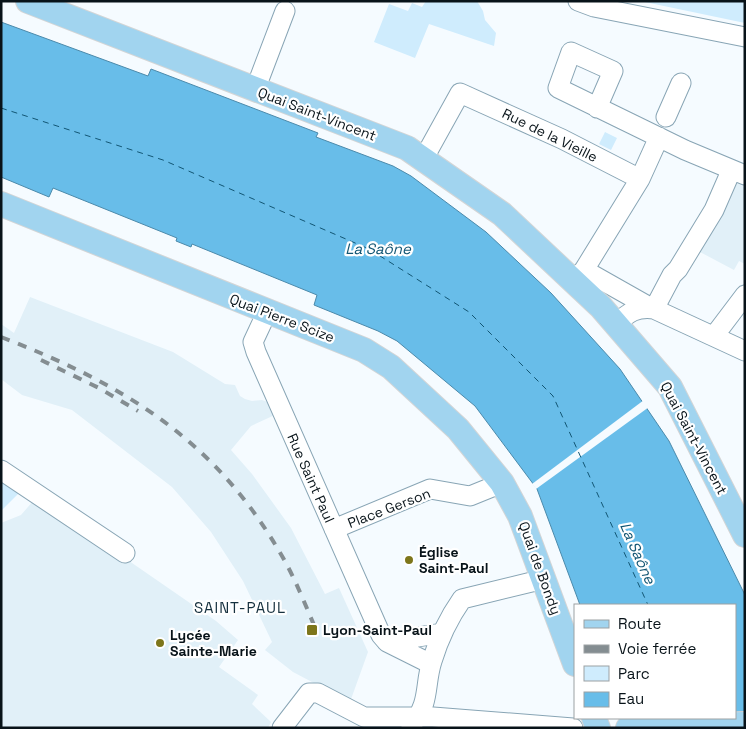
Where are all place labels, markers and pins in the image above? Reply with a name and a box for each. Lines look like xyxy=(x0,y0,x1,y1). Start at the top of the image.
place label: Église Saint-Paul xyxy=(419,543,488,577)
marker: Église Saint-Paul xyxy=(403,554,415,566)
place label: Lyon-Saint-Paul xyxy=(323,621,432,639)
marker: Lyon-Saint-Paul xyxy=(305,623,319,637)
place label: Lycée Sainte-Marie xyxy=(170,626,257,660)
marker: Lycée Sainte-Marie xyxy=(154,637,166,649)

